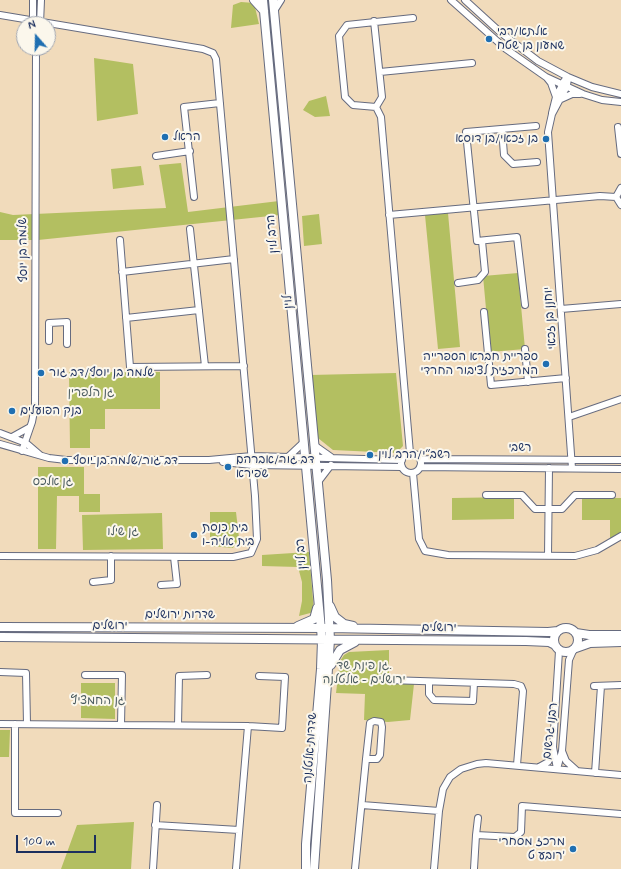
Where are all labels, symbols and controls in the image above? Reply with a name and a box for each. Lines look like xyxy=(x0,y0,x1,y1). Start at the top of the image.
north arrow xyxy=(16,16,56,56)
text: N xyxy=(26,18,38,33)
place label: אלתא/רבי שמעון בן שטח xyxy=(497,25,565,53)
marker: אלתא/רבי שמעון בן שטח xyxy=(484,34,494,44)
place label: הראל xyxy=(173,130,201,144)
marker: הראל xyxy=(160,132,170,142)
place label: בן זכאי/בן דוסא xyxy=(455,132,538,146)
marker: בן זכאי/בן דוסא xyxy=(541,134,551,144)
street label: הרב לוין xyxy=(264,214,282,254)
street label: שלמה בן יוסף xyxy=(16,218,32,282)
street label: יוחנן בן זכאי xyxy=(542,286,560,350)
street label: לוין xyxy=(281,294,297,310)
place label: ספריית חברא הספרייה המרכזית לציבור החרדי xyxy=(421,350,538,378)
marker: ספריית חברא הספרייה המרכזית לציבור החרדי xyxy=(541,359,551,369)
place label: שלמה בן יוסף/דב גור xyxy=(49,366,154,380)
marker: שלמה בן יוסף/דב גור xyxy=(36,368,46,378)
park label: גן הלפרין xyxy=(68,386,114,400)
place label: בנק הפועלים xyxy=(20,404,81,418)
marker: בנק הפועלים xyxy=(7,406,17,416)
street label: רשבי xyxy=(508,441,532,455)
place label: רשב״י/הרב לוין xyxy=(378,448,450,462)
marker: רשב״י/הרב לוין xyxy=(365,450,375,460)
place label: דב גור/אברהם שפירא xyxy=(236,453,315,481)
place label: דב גור/שלמה בן יוסף xyxy=(73,454,178,468)
marker: דב גור/שלמה בן יוסף xyxy=(60,456,70,466)
marker: דב גור/אברהם שפירא xyxy=(223,462,233,472)
park label: גן אלכס xyxy=(33,475,73,489)
place label: בית כנסת בית אליה-ו xyxy=(202,521,254,549)
park label: גן שילו xyxy=(107,525,139,539)
marker: בית כנסת בית אליה-ו xyxy=(189,530,199,540)
street label: רב לוין xyxy=(293,538,311,570)
street label: שדרות ירושלים xyxy=(145,608,215,622)
street label: ירושלים xyxy=(92,619,128,633)
street label: ירושלים xyxy=(421,621,457,635)
park label: גן פינת שד. ירושלים - אלטלנה xyxy=(322,659,406,687)
park label: גן החמציץ xyxy=(71,694,125,708)
street label: רבנו גרשום xyxy=(540,702,562,760)
street label: שדרות אלטלנה xyxy=(301,712,321,784)
scale bar xyxy=(18,827,98,853)
text: 100 m xyxy=(23,834,55,850)
place label: מרכז מסחרי רובע ט' xyxy=(499,835,565,863)
marker: מרכז מסחרי רובע ט' xyxy=(568,844,578,854)

